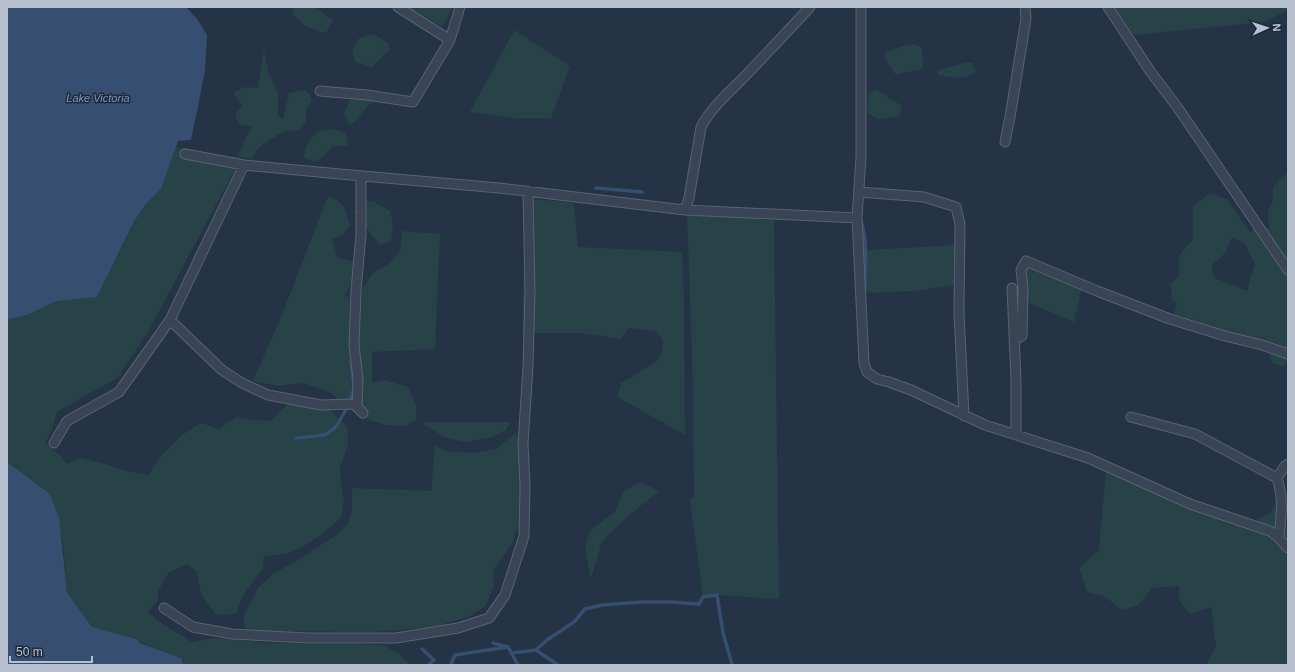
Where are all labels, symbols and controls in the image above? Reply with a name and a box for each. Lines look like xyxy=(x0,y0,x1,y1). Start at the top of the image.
north arrow xyxy=(1247,8,1287,48)
text: N xyxy=(1271,23,1283,32)
water label: Lake Victoria xyxy=(66,92,130,104)
scale bar xyxy=(10,638,92,664)
text: 50 m xyxy=(16,645,43,659)

